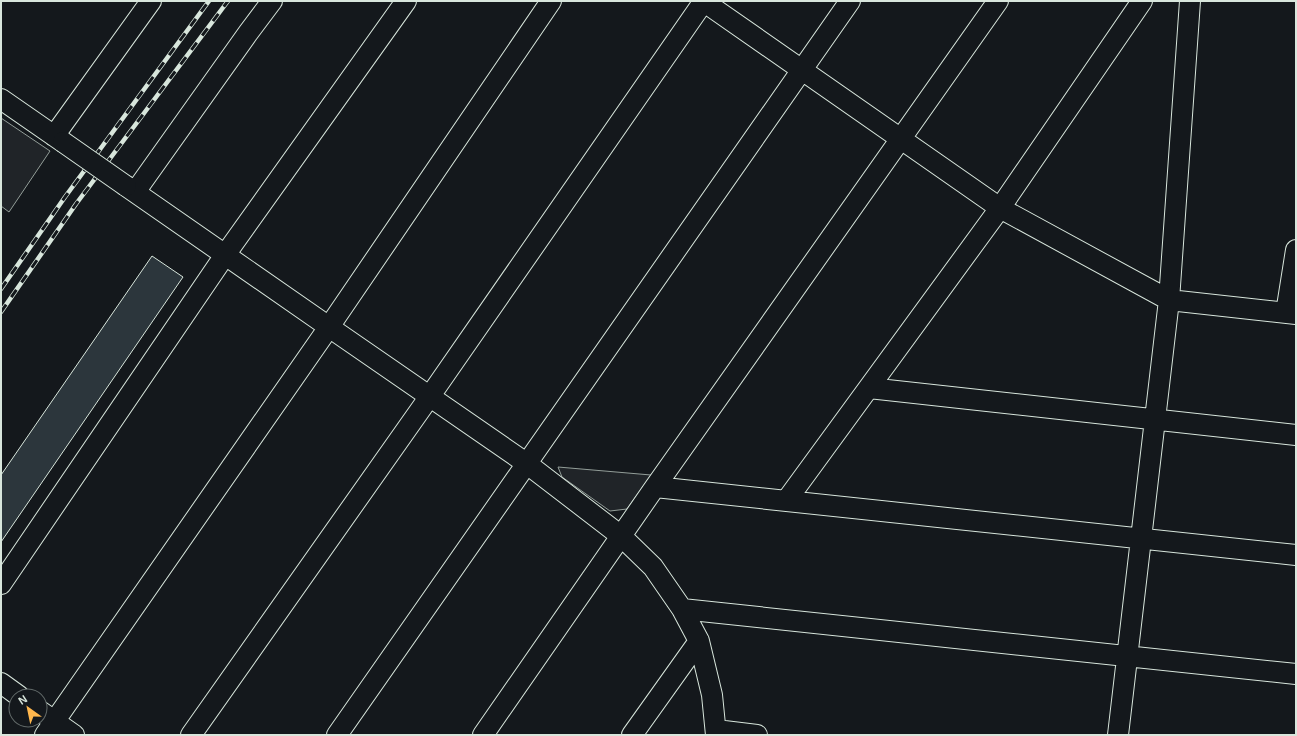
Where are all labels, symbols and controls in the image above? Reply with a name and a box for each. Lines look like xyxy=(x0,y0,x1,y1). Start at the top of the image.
north arrow xyxy=(8,688,48,728)
text: N xyxy=(16,692,29,707)

